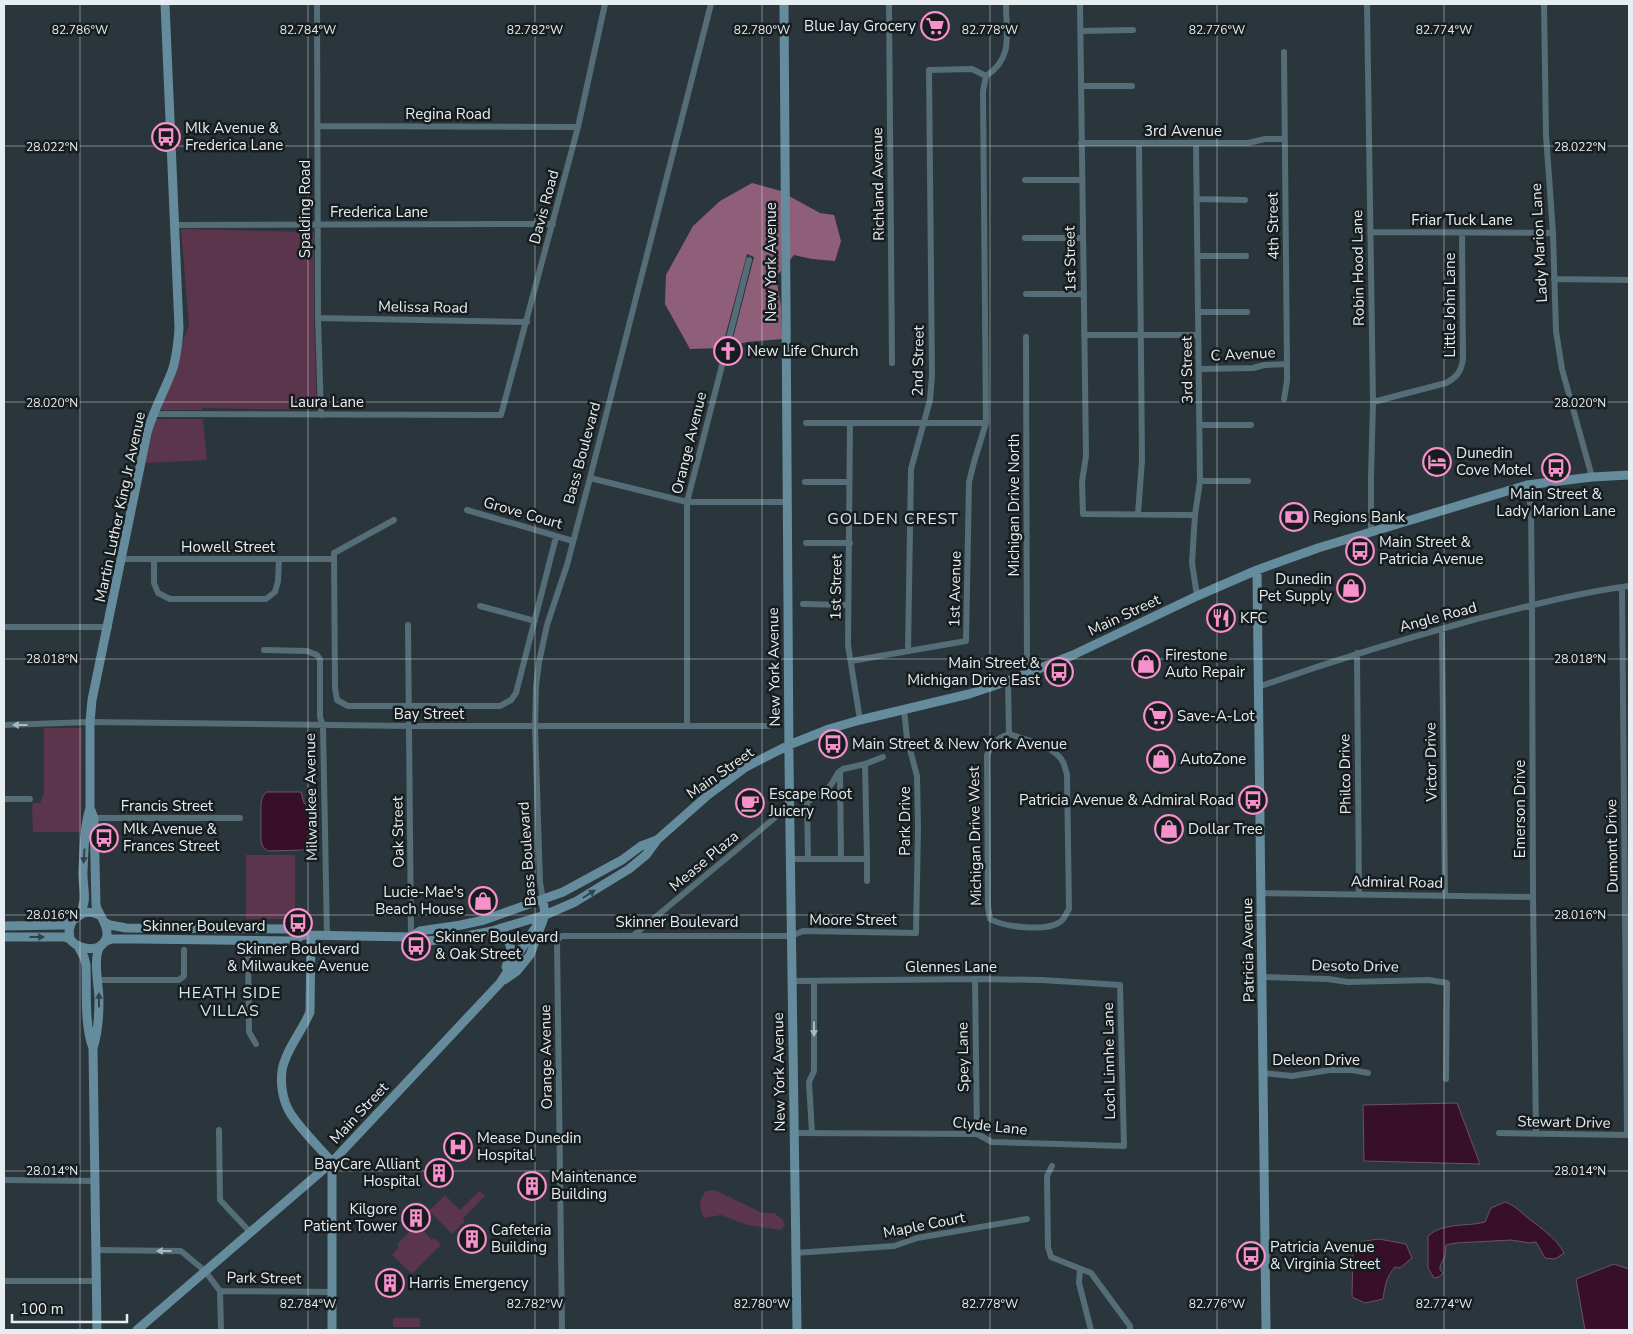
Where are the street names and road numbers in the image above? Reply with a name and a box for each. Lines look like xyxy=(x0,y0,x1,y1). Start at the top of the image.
street label: Regina Road xyxy=(405,104,491,124)
street label: 3rd Avenue xyxy=(1144,121,1222,141)
street label: Richland Avenue xyxy=(867,127,889,241)
street label: Spalding Road xyxy=(295,160,315,258)
street label: Davis Road xyxy=(524,168,564,246)
street label: Lady Marion Lane xyxy=(1526,183,1552,303)
street label: 4th Street xyxy=(1262,191,1284,260)
street label: Frederica Lane xyxy=(330,202,428,222)
street label: New York Avenue xyxy=(761,202,781,322)
street label: Robin Hood Lane xyxy=(1347,210,1369,326)
street label: Friar Tuck Lane xyxy=(1411,210,1513,230)
street label: 1st Street xyxy=(1059,225,1081,292)
street label: Little John Lane xyxy=(1440,253,1460,357)
street label: Melissa Road xyxy=(378,296,468,318)
street label: 2nd Street xyxy=(907,325,929,397)
street label: 3rd Street xyxy=(1176,335,1198,404)
street label: C Avenue xyxy=(1210,342,1276,366)
street label: Orange Avenue xyxy=(667,390,711,496)
street label: Laura Lane xyxy=(290,392,364,412)
street label: Bass Boulevard xyxy=(559,400,605,506)
street label: Martin Luther King Jr Avenue xyxy=(90,410,150,604)
street label: Michigan Drive North xyxy=(1004,434,1024,576)
street label: Grove Court xyxy=(481,492,565,534)
street label: Howell Street xyxy=(181,537,276,557)
street label: 1st Avenue xyxy=(944,551,966,627)
street label: 1st Street xyxy=(825,553,847,620)
street label: Main Street xyxy=(1085,589,1164,640)
street label: Angle Road xyxy=(1397,597,1479,637)
street label: New York Avenue xyxy=(763,607,785,727)
street label: Bay Street xyxy=(394,704,465,724)
street label: Victor Drive xyxy=(1420,722,1442,803)
street label: Milwaukee Avenue xyxy=(300,733,322,861)
street label: Philco Drive xyxy=(1334,734,1356,814)
street label: Main Street xyxy=(682,742,758,803)
street label: Emerson Drive xyxy=(1510,760,1530,858)
street label: Michigan Drive West xyxy=(964,765,986,906)
street label: Park Drive xyxy=(895,786,915,856)
street label: Oak Street xyxy=(387,795,409,868)
street label: Francis Street xyxy=(121,796,214,816)
street label: Dumont Drive xyxy=(1601,799,1623,893)
street label: Bass Boulevard xyxy=(513,801,541,907)
street label: Mease Plaza xyxy=(665,826,743,896)
street label: Admiral Road xyxy=(1351,871,1443,893)
street label: Patricia Avenue xyxy=(1237,898,1259,1002)
street label: Moore Street xyxy=(809,910,898,930)
street label: Skinner Boulevard xyxy=(615,912,739,932)
street label: Skinner Boulevard xyxy=(142,916,266,936)
street label: Desoto Drive xyxy=(1311,955,1399,977)
street label: Glennes Lane xyxy=(905,957,997,977)
street label: Loch Linnhe Lane xyxy=(1098,1002,1120,1120)
street label: Orange Avenue xyxy=(535,1004,557,1110)
street label: New York Avenue xyxy=(768,1012,790,1132)
street label: Spey Lane xyxy=(952,1022,974,1092)
street label: Deleon Drive xyxy=(1272,1050,1360,1070)
street label: Main Street xyxy=(325,1077,393,1148)
street label: Stewart Drive xyxy=(1517,1111,1611,1133)
street label: Clyde Lane xyxy=(952,1112,1028,1140)
street label: Maple Court xyxy=(881,1207,967,1243)
street label: Park Street xyxy=(226,1267,302,1289)

